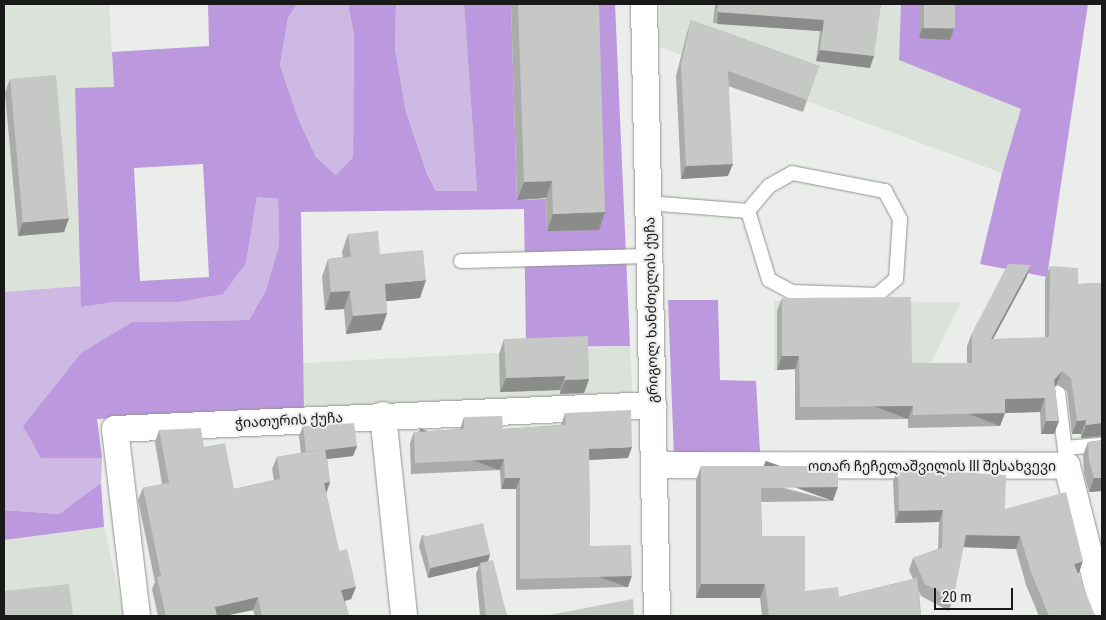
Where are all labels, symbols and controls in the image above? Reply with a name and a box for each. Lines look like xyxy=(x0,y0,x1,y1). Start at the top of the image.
street label: გრიგოლ ხანძთელის ქუჩა xyxy=(641,217,661,403)
street label: ჭიათურის ქუჩა xyxy=(235,409,343,431)
street label: ოთარ ჩეჩელაშვილის III შესახვევი xyxy=(808,458,1056,474)
scale bar xyxy=(936,578,1015,610)
text: 20 m xyxy=(942,588,972,606)

